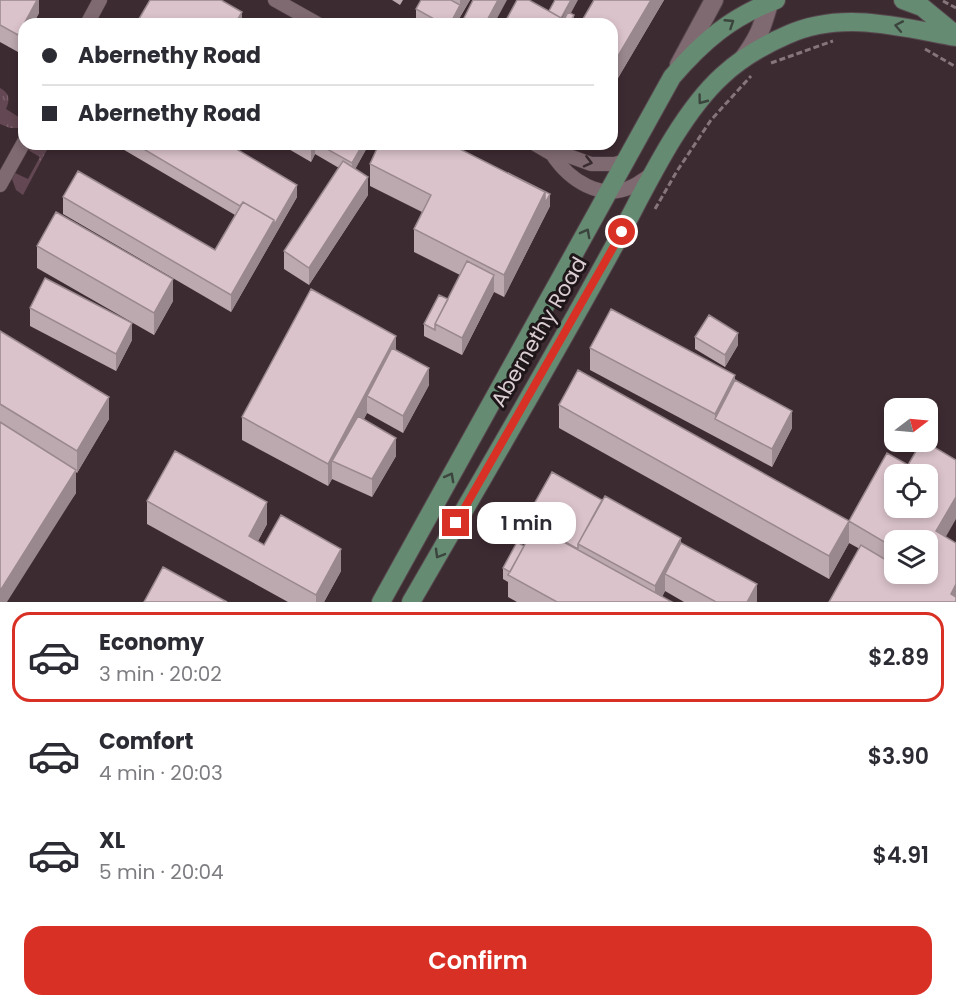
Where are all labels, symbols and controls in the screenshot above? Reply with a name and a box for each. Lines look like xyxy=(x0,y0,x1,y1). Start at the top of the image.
one-way arrow xyxy=(724,18,734,30)
one-way arrow xyxy=(894,20,904,33)
text: Abernethy Road xyxy=(78,40,261,71)
one-way arrow xyxy=(698,93,709,104)
text: Abernethy Road xyxy=(78,98,261,129)
one-way arrow xyxy=(583,154,593,167)
route start xyxy=(608,218,635,245)
one-way arrow xyxy=(579,229,590,240)
street label: Abernethy Road xyxy=(484,251,593,412)
north arrow xyxy=(884,398,938,452)
map controls xyxy=(884,398,938,584)
button: locate xyxy=(884,464,938,518)
one-way arrow xyxy=(443,473,455,484)
callout: 1 min xyxy=(477,502,576,544)
route end xyxy=(442,509,469,536)
text: 1 min xyxy=(501,509,552,537)
button: layers xyxy=(884,530,938,584)
one-way arrow xyxy=(435,548,446,558)
text: Economy xyxy=(99,627,204,658)
icon: car xyxy=(27,630,81,684)
text: $2.89 xyxy=(868,642,929,673)
text: 3 min · 20:02 xyxy=(99,660,222,688)
text: Comfort xyxy=(99,726,193,757)
icon: car xyxy=(27,729,81,783)
text: $3.90 xyxy=(868,741,929,772)
text: 4 min · 20:03 xyxy=(99,759,223,787)
text: XL xyxy=(99,825,125,856)
icon: car xyxy=(27,828,81,882)
text: $4.91 xyxy=(873,840,929,871)
text: 5 min · 20:04 xyxy=(99,858,224,886)
button: Confirm xyxy=(24,926,932,995)

